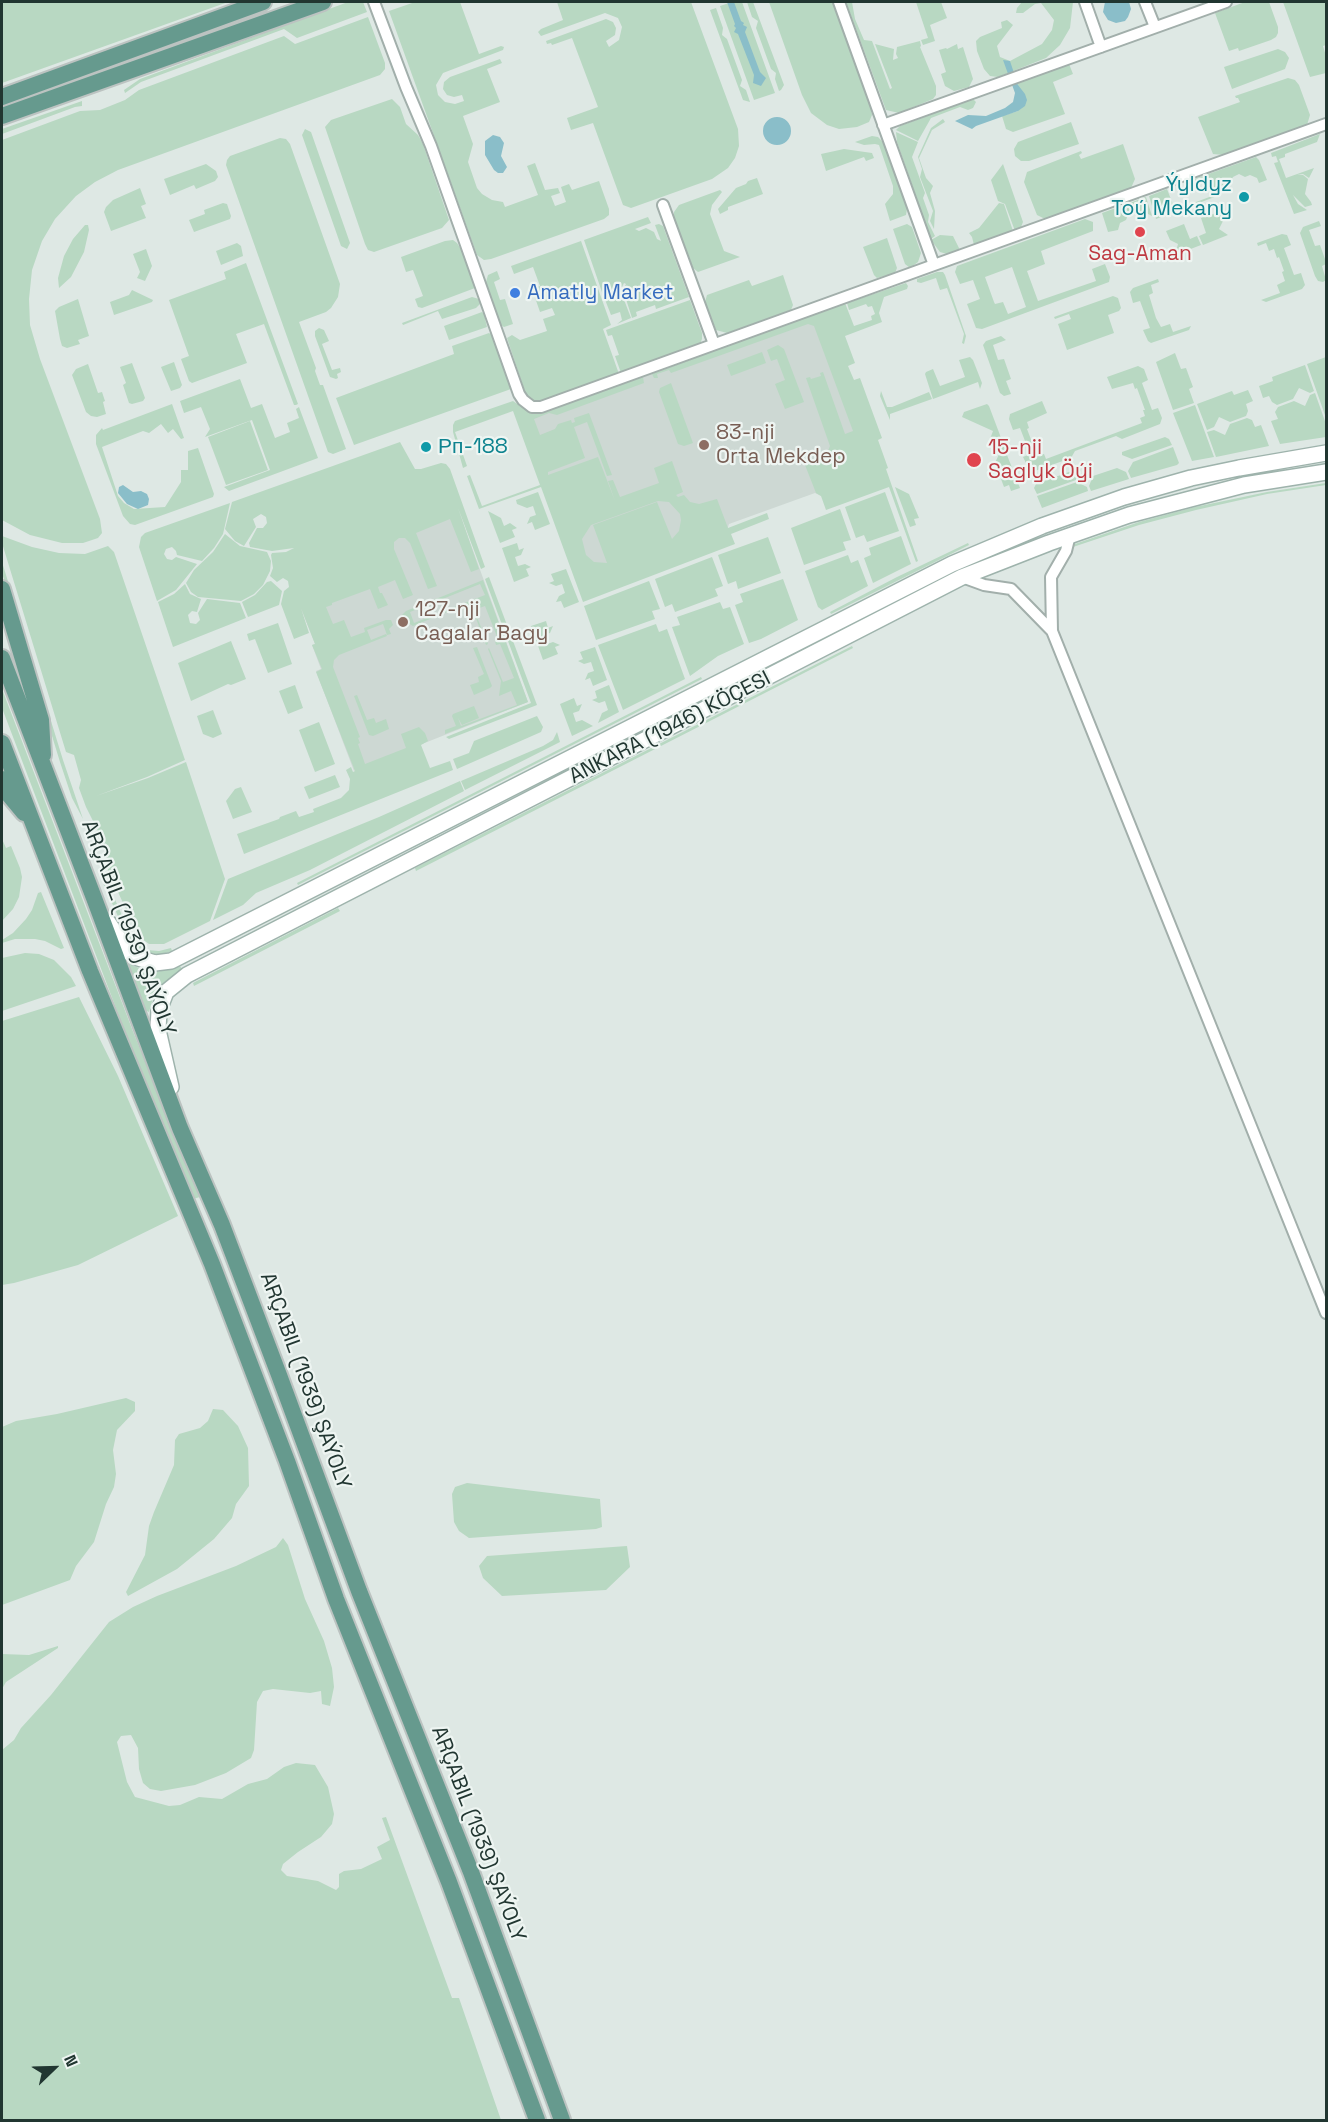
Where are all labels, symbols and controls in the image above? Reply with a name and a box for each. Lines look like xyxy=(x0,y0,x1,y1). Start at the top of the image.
place label: Ýyldyz Toý Mekany xyxy=(1111,172,1232,222)
marker: Ýyldyz Toý Mekany xyxy=(1237,190,1251,204)
marker: Sag-Aman xyxy=(1133,225,1147,239)
place label: Sag-Aman xyxy=(1088,241,1192,267)
place label: Amatly Market xyxy=(527,280,673,306)
marker: Amatly Market xyxy=(508,286,522,300)
place label: 83-nji Orta Mekdep xyxy=(716,420,846,470)
place label: Рп-188 xyxy=(438,434,508,460)
place label: 15-nji Saglyk Öýi xyxy=(988,435,1093,485)
marker: 83-nji Orta Mekdep xyxy=(697,438,711,452)
marker: Рп-188 xyxy=(419,440,433,454)
marker: 15-nji Saglyk Öýi xyxy=(965,451,983,469)
place label: 127-nji Cagalar Bagy xyxy=(415,597,548,647)
marker: 127-nji Cagalar Bagy xyxy=(396,615,410,629)
street label: ANKARA (1946) KÖÇESI xyxy=(565,666,775,790)
street label: ARÇABIL (1939) ŞAÝOLY xyxy=(75,817,181,1039)
street label: ARÇABIL (1939) ŞAÝOLY xyxy=(254,1269,356,1493)
street label: ARÇABIL (1939) ŞAÝOLY xyxy=(425,1723,531,1945)
north arrow xyxy=(24,2038,84,2098)
text: N xyxy=(59,2052,83,2070)

